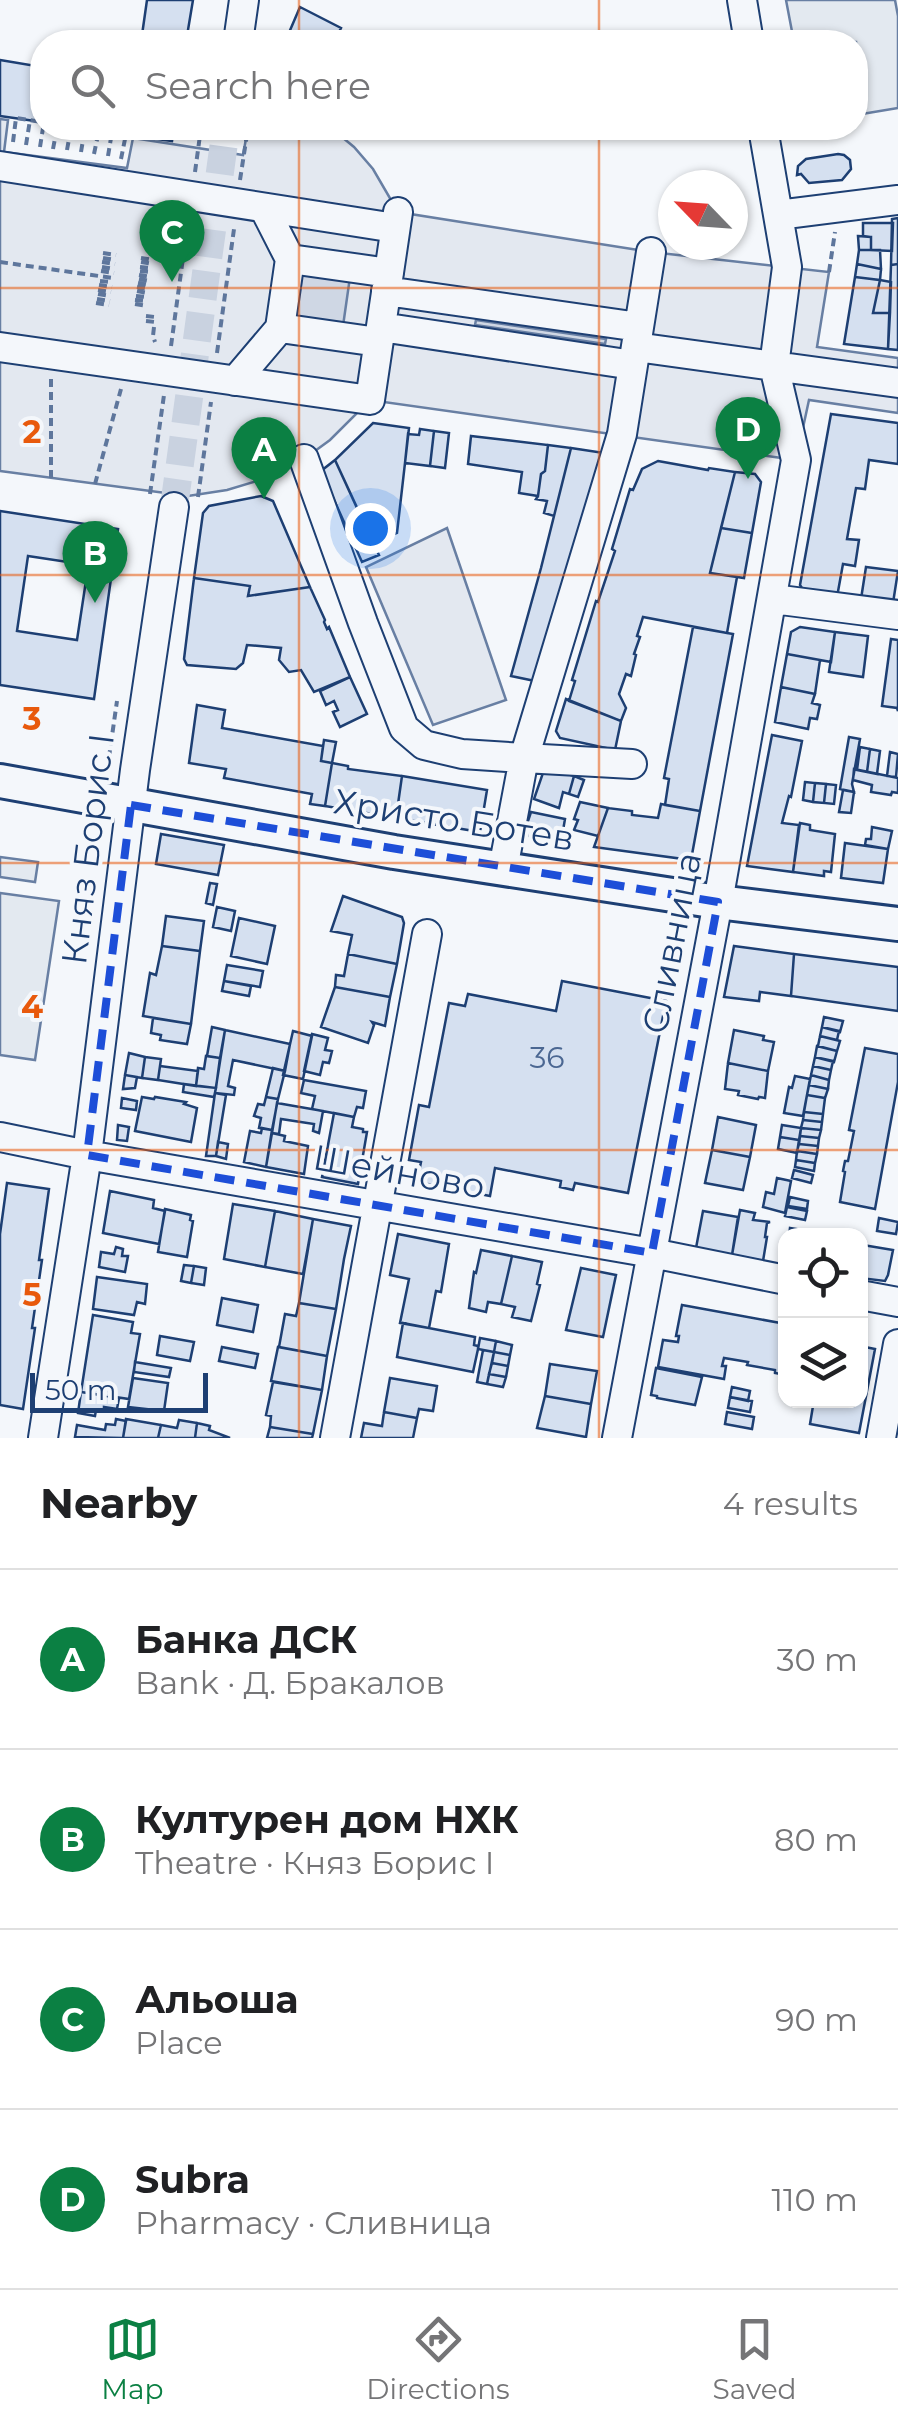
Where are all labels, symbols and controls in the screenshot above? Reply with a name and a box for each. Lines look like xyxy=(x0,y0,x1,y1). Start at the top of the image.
search box xyxy=(30,30,868,140)
icon: search xyxy=(65,58,120,113)
text: Search here xyxy=(145,62,371,109)
north arrow xyxy=(658,170,748,260)
pin: C xyxy=(140,200,204,282)
pin: D xyxy=(716,396,780,479)
text: 2 xyxy=(23,412,41,451)
pin: A xyxy=(232,416,296,499)
your location xyxy=(345,503,396,554)
pin: B xyxy=(62,520,128,603)
text: 3 xyxy=(22,699,41,738)
street label: Княз Борис I xyxy=(52,731,123,967)
street label: Христо Ботев xyxy=(331,779,577,860)
street label: Сливница xyxy=(633,849,710,1037)
text: 4 xyxy=(21,987,43,1026)
house number: 36 xyxy=(529,1039,565,1076)
street label: Шейново xyxy=(310,1135,488,1208)
map controls xyxy=(778,1228,868,1408)
button: locate xyxy=(778,1228,868,1318)
text: 5 xyxy=(22,1275,42,1314)
button: layers xyxy=(778,1318,868,1408)
scale bar xyxy=(30,1368,208,1412)
text: 50 m xyxy=(45,1373,116,1407)
text: Nearby xyxy=(40,1477,197,1529)
text: 4 results xyxy=(723,1484,858,1523)
text: Банка ДСК xyxy=(135,1616,357,1663)
text: A xyxy=(60,1640,85,1679)
text: 30 m xyxy=(776,1640,858,1679)
text: Bank · Д. Бракалов xyxy=(135,1663,445,1702)
text: Културен дом НХК xyxy=(135,1796,519,1843)
text: B xyxy=(60,1820,85,1859)
text: 80 m xyxy=(774,1820,858,1859)
text: Theatre · Княз Борис I xyxy=(135,1843,495,1882)
text: Альоша xyxy=(135,1976,299,2023)
text: C xyxy=(61,2000,84,2039)
text: 90 m xyxy=(775,2000,858,2039)
text: Place xyxy=(135,2023,223,2062)
text: Subra xyxy=(135,2156,250,2203)
text: D xyxy=(59,2180,86,2219)
text: 110 m xyxy=(771,2180,858,2219)
text: Pharmacy · Сливница xyxy=(135,2203,492,2242)
tab: Map xyxy=(101,2312,164,2406)
tab: Directions xyxy=(366,2312,510,2406)
tab: Saved xyxy=(712,2312,797,2406)

